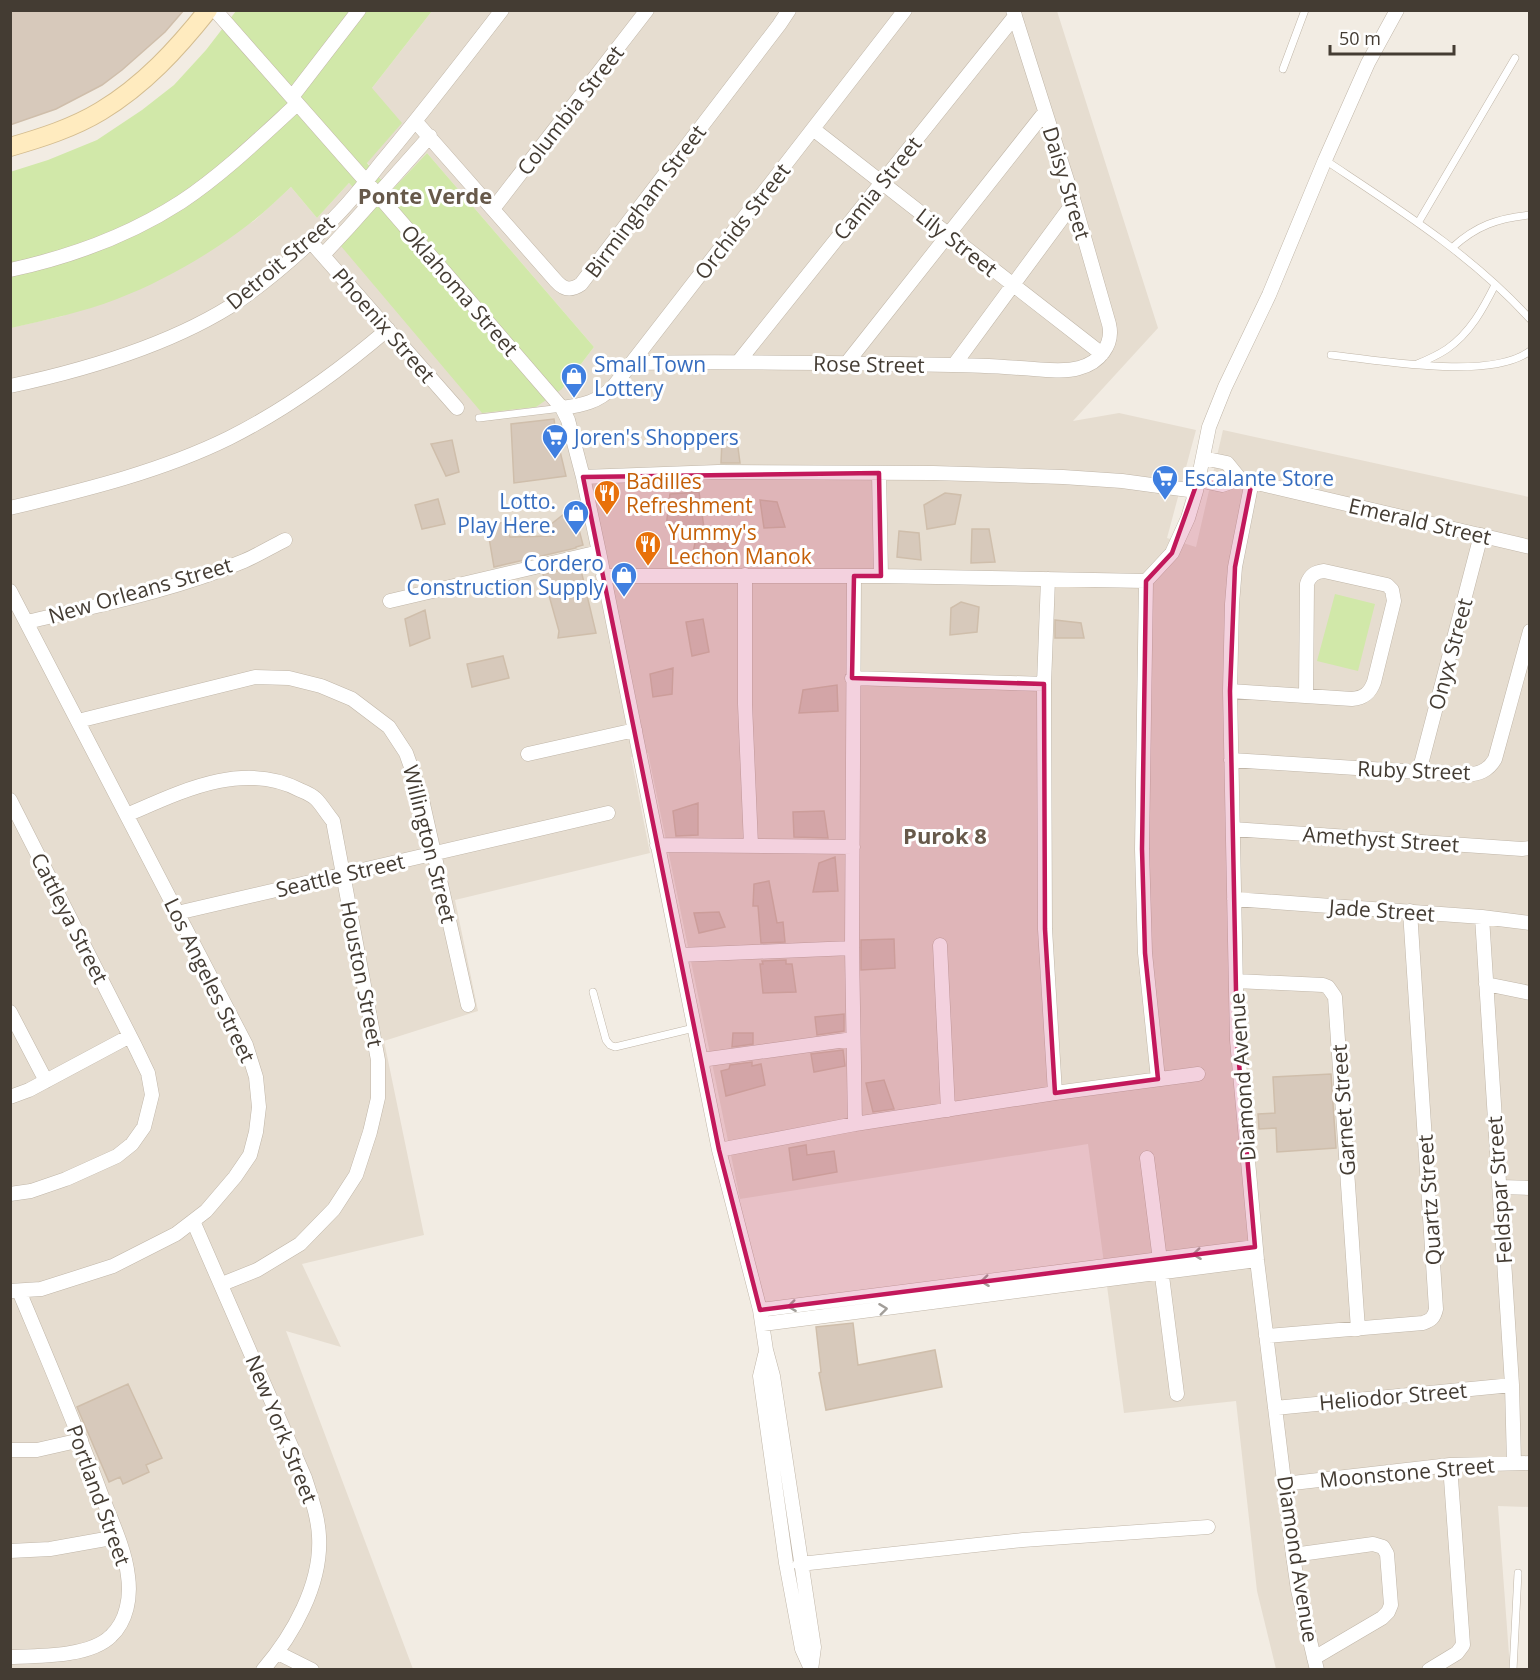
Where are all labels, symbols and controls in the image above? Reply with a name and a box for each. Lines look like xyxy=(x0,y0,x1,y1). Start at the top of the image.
scale bar xyxy=(1330,18,1454,56)
text: 50 m xyxy=(1339,26,1381,50)
street label: Columbia Street xyxy=(511,39,629,181)
street label: Birmingham Street xyxy=(578,119,712,283)
street label: Daisy Street xyxy=(1037,123,1097,243)
street label: Camia Street xyxy=(827,130,927,246)
street label: Orchids Street xyxy=(688,157,796,285)
district label: Ponte Verde xyxy=(358,180,492,210)
street label: Lily Street xyxy=(910,201,1004,283)
street label: Detroit Street xyxy=(220,209,340,315)
street label: Oklahoma Street xyxy=(395,219,525,361)
street label: Phoenix Street xyxy=(326,262,442,388)
street label: Rose Street xyxy=(813,349,925,379)
place label: Small Town Lottery xyxy=(594,350,706,402)
shop icon: Small Town Lottery xyxy=(559,361,589,399)
supermarket icon: Joren's Shoppers xyxy=(540,422,570,460)
place label: Joren's Shoppers xyxy=(572,423,739,451)
supermarket icon: Escalante Store xyxy=(1150,463,1180,501)
place label: Escalante Store xyxy=(1184,464,1334,492)
place label: Badilles Refreshment xyxy=(626,467,753,519)
restaurant icon: Badilles Refreshment xyxy=(592,478,622,516)
place label: Lotto. Play Here. xyxy=(457,487,556,539)
street label: Emerald Street xyxy=(1346,491,1494,551)
shop icon: Lotto. Play Here. xyxy=(561,498,591,536)
place label: Yummy's Lechon Manok xyxy=(668,518,812,570)
restaurant icon: Yummy's Lechon Manok xyxy=(633,529,663,567)
place label: Cordero Construction Supply xyxy=(407,549,604,601)
street label: New Orleans Street xyxy=(45,550,235,630)
shop icon: Cordero Construction Supply xyxy=(609,560,639,598)
street label: Onyx Street xyxy=(1422,595,1478,713)
street label: Ruby Street xyxy=(1357,754,1471,786)
street label: Willington Street xyxy=(397,762,463,926)
district label: Purok 8 xyxy=(903,820,987,850)
street label: Amethyst Street xyxy=(1302,820,1460,858)
street label: Seattle Street xyxy=(273,847,407,903)
street label: Cattleya Street xyxy=(25,848,115,988)
street label: Jade Street xyxy=(1326,892,1436,928)
street label: Los Angeles Street xyxy=(158,893,262,1067)
street label: Houston Street xyxy=(334,899,390,1049)
street label: Diamond Avenue xyxy=(1222,992,1262,1162)
street label: Garnet Street xyxy=(1324,1043,1362,1177)
street label: Feldspar Street xyxy=(1480,1115,1518,1265)
street label: Quartz Street xyxy=(1410,1134,1448,1266)
one-way arrow xyxy=(1193,1247,1202,1260)
one-way arrow xyxy=(981,1275,990,1287)
one-way arrow xyxy=(787,1300,796,1312)
one-way arrow xyxy=(879,1303,888,1315)
street label: New York Street xyxy=(240,1351,324,1507)
street label: Heliodor Street xyxy=(1318,1376,1468,1416)
street label: Portland Street xyxy=(61,1421,137,1569)
street label: Moonstone Street xyxy=(1318,1450,1496,1494)
street label: Diamond Avenue xyxy=(1271,1474,1325,1644)

